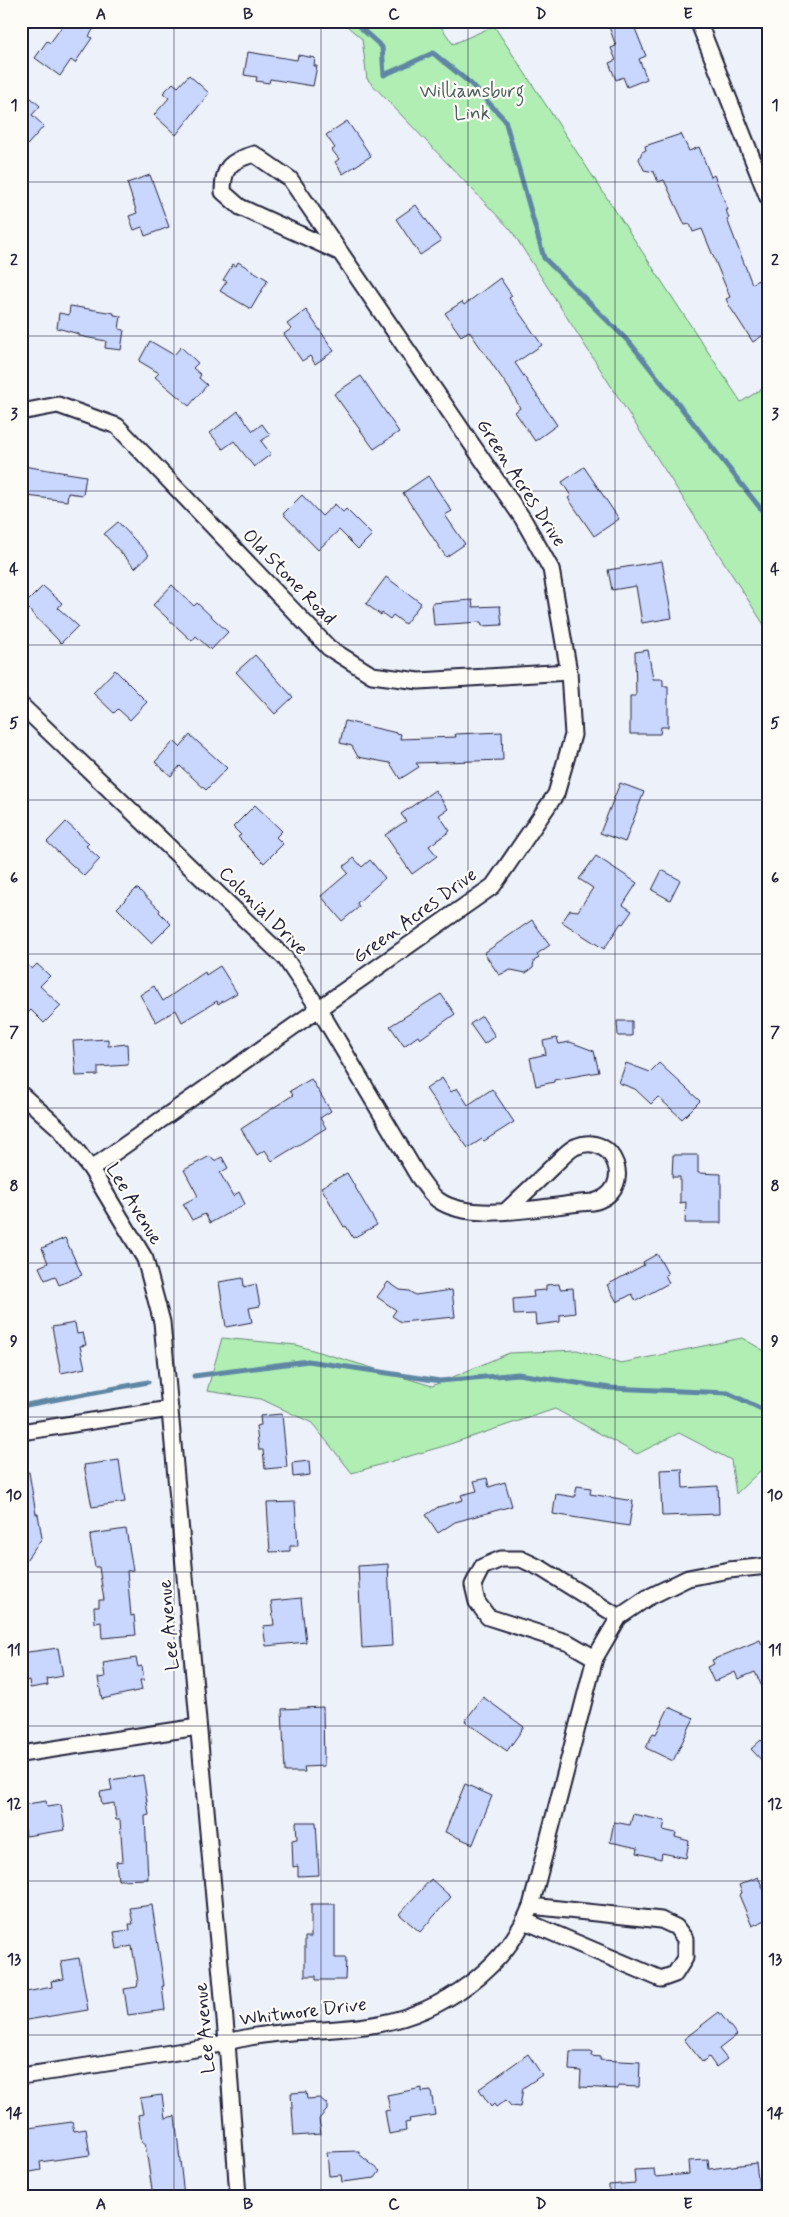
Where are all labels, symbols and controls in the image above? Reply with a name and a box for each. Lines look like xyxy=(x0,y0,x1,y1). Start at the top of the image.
text: A xyxy=(96,4,106,25)
text: B xyxy=(243,4,253,25)
text: C xyxy=(388,4,400,25)
text: D xyxy=(535,4,547,25)
text: E xyxy=(683,4,693,25)
park label: Williamsburg Link xyxy=(420,79,524,126)
text: 1 xyxy=(10,95,18,116)
text: 1 xyxy=(771,95,779,116)
text: 2 xyxy=(10,250,18,271)
text: 2 xyxy=(771,250,779,271)
text: 3 xyxy=(10,404,18,425)
text: 3 xyxy=(771,404,779,425)
street label: Green Acres Drive xyxy=(470,414,572,552)
street label: Old Stone Road xyxy=(237,523,341,631)
text: 4 xyxy=(9,559,19,580)
text: 4 xyxy=(770,559,780,580)
text: 5 xyxy=(9,713,19,734)
text: 5 xyxy=(770,713,780,734)
street label: Colonial Drive xyxy=(213,861,313,961)
street label: Green Acres Drive xyxy=(348,862,482,970)
text: 6 xyxy=(10,868,18,889)
text: 6 xyxy=(771,868,779,889)
text: 7 xyxy=(9,1022,19,1043)
text: 7 xyxy=(770,1022,780,1043)
street label: Lee Avenue xyxy=(100,1159,168,1250)
text: 8 xyxy=(9,1176,19,1197)
text: 8 xyxy=(770,1176,780,1197)
text: 9 xyxy=(10,1331,18,1352)
text: 9 xyxy=(771,1331,779,1352)
text: 10 xyxy=(6,1485,22,1506)
text: 10 xyxy=(767,1485,783,1506)
street label: Lee Avenue xyxy=(153,1578,185,1671)
text: 11 xyxy=(7,1640,21,1661)
text: 11 xyxy=(768,1640,782,1661)
text: 12 xyxy=(6,1794,22,1815)
text: 12 xyxy=(767,1794,783,1815)
text: 13 xyxy=(7,1949,21,1970)
text: 13 xyxy=(768,1949,782,1970)
street label: Lee Avenue xyxy=(189,1981,221,2074)
street label: Whitmore Drive xyxy=(238,1992,368,2032)
text: 14 xyxy=(6,2103,23,2124)
text: 14 xyxy=(767,2103,784,2124)
text: A xyxy=(96,2194,106,2215)
text: B xyxy=(243,2194,253,2215)
text: C xyxy=(388,2194,400,2215)
text: D xyxy=(535,2194,547,2215)
text: E xyxy=(683,2194,693,2215)

